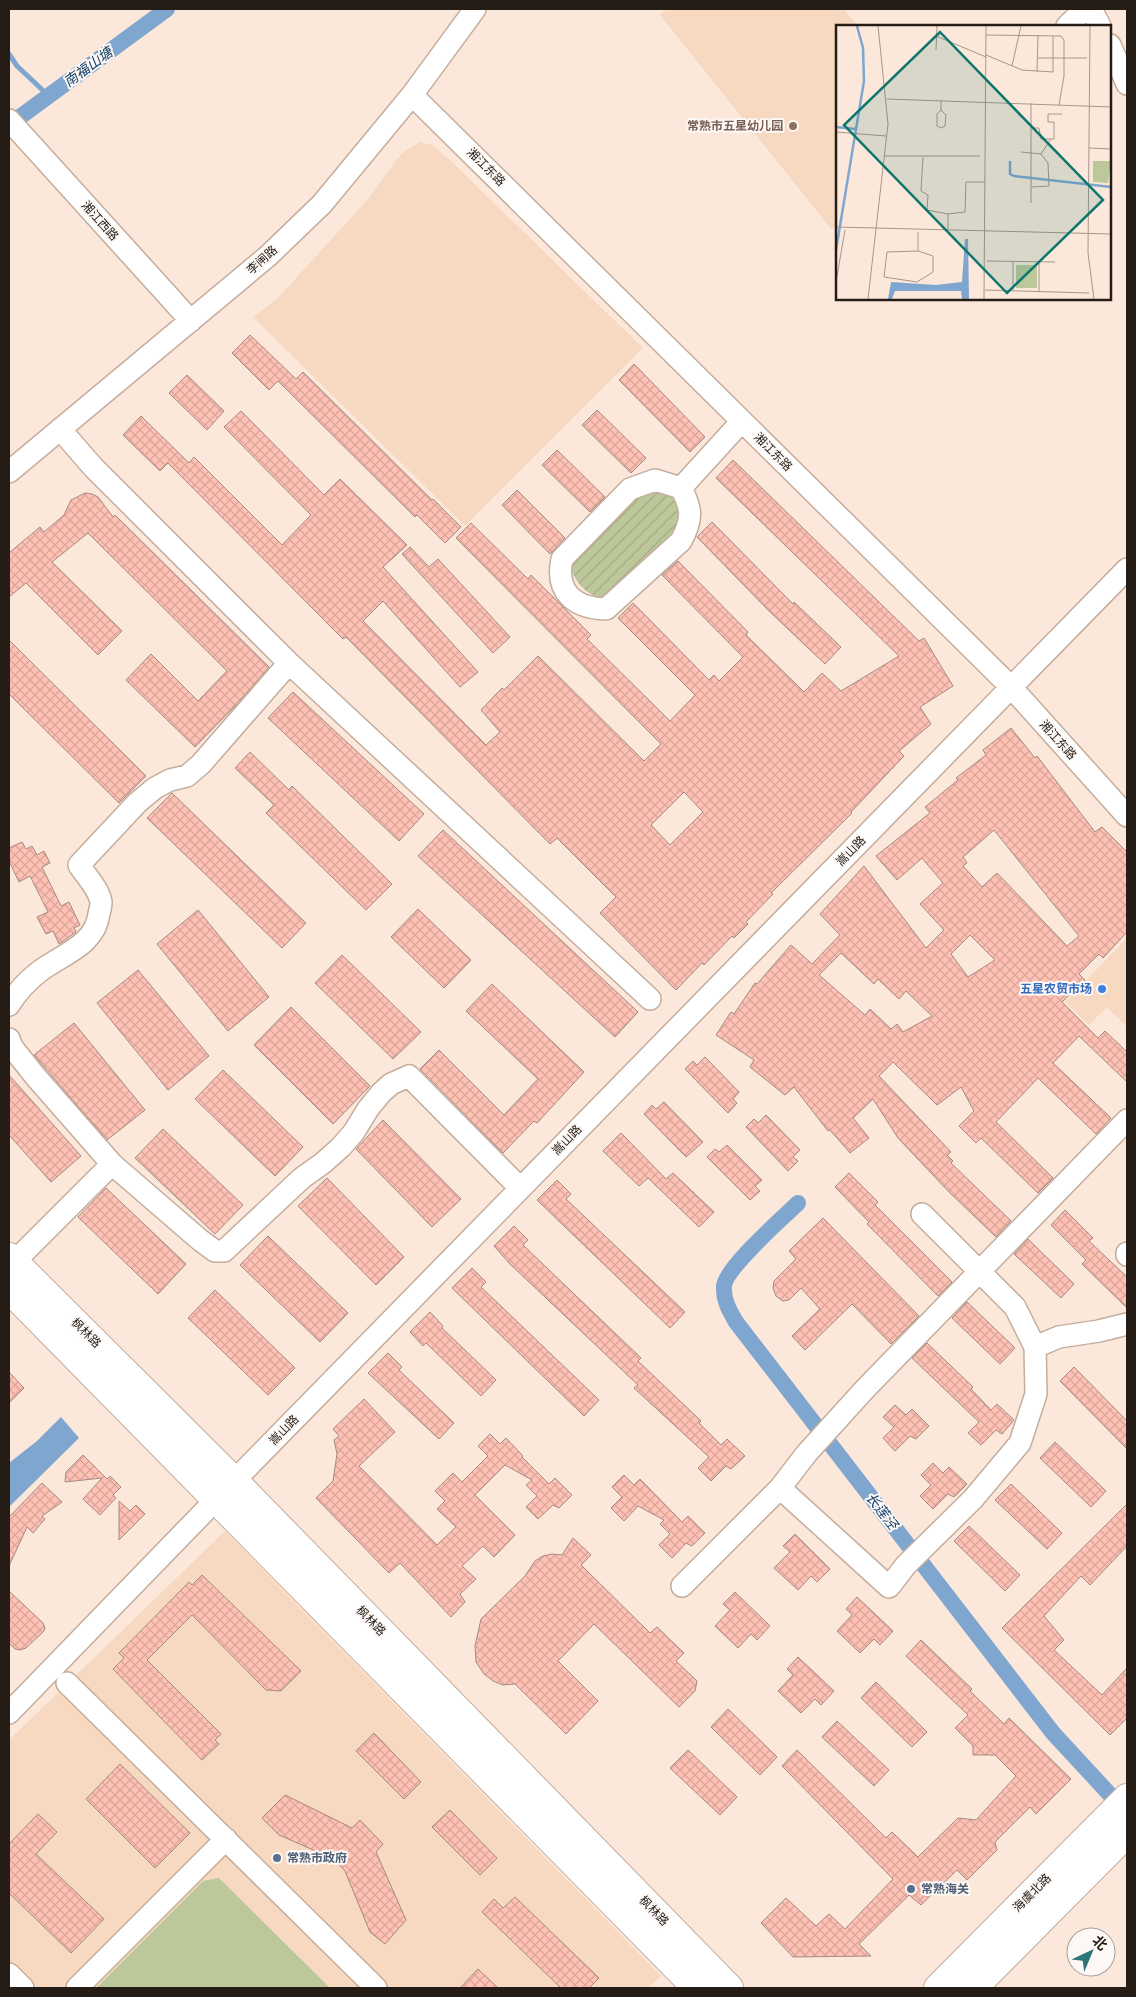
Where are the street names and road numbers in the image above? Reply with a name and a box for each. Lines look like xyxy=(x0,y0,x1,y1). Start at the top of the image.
street label: 湘江东路 xyxy=(463,144,509,190)
street label: 湘江西路 xyxy=(78,198,122,244)
street label: 李闸路 xyxy=(243,242,281,278)
street label: 湘江东路 xyxy=(750,429,796,475)
street label: 湘江东路 xyxy=(1036,717,1080,763)
street label: 嵩山路 xyxy=(833,832,869,870)
street label: 嵩山路 xyxy=(549,1121,585,1159)
street label: 枫林路 xyxy=(68,1315,104,1351)
street label: 嵩山路 xyxy=(266,1411,302,1449)
street label: 枫林路 xyxy=(353,1602,389,1640)
street label: 海虞北路 xyxy=(1009,1870,1055,1916)
street label: 枫林路 xyxy=(636,1892,672,1930)

